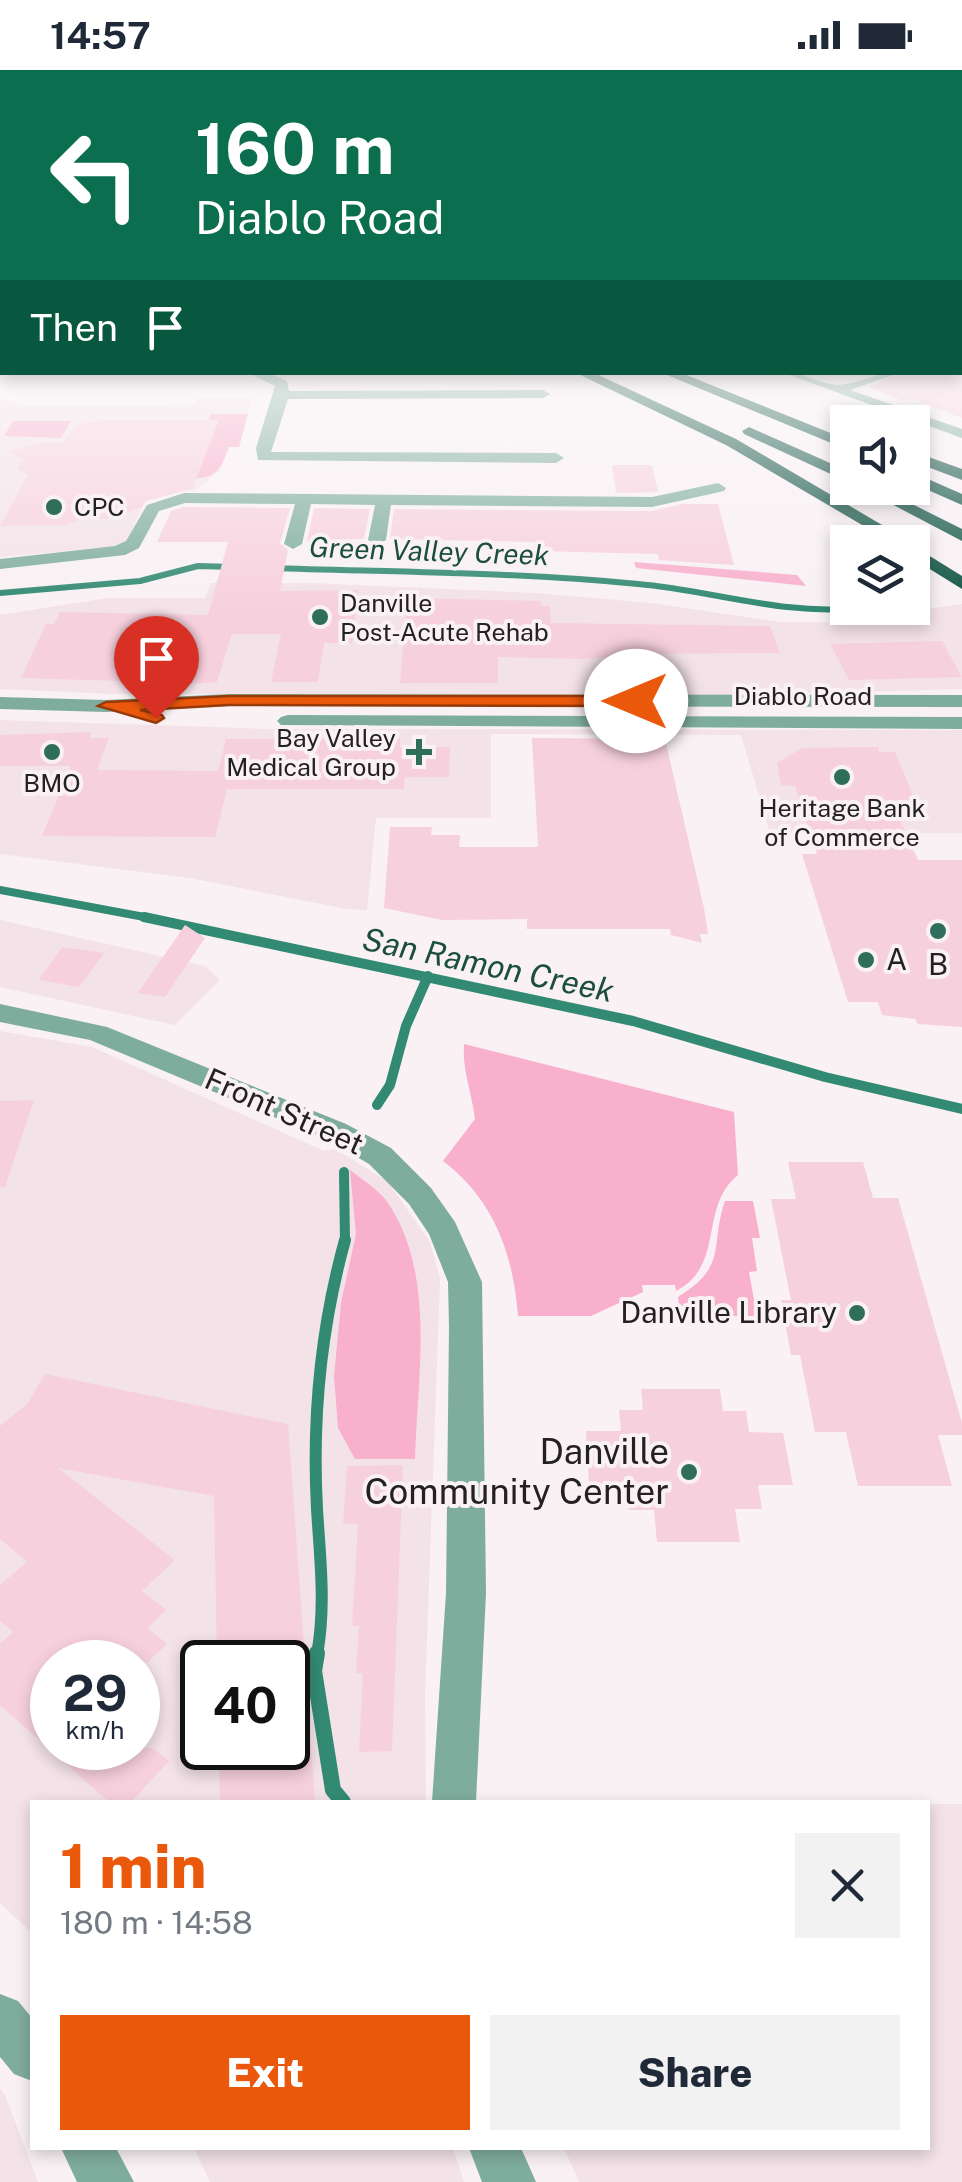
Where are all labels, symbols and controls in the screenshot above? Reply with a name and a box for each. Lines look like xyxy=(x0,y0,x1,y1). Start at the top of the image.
text: 14:57 xyxy=(50,13,151,58)
text: 160 m xyxy=(195,107,395,190)
icon: left xyxy=(30,110,160,240)
text: Diablo Road xyxy=(195,191,444,244)
icon: arrive xyxy=(138,300,193,355)
text: Then xyxy=(30,305,118,350)
map controls xyxy=(830,405,930,625)
button: sound xyxy=(830,405,930,505)
place label: CPC xyxy=(74,492,124,522)
marker: CPC xyxy=(43,496,65,518)
button: layers xyxy=(830,525,930,625)
water label: Green Valley Creek xyxy=(308,530,550,571)
place label: Danville Post-Acute Rehab xyxy=(340,588,549,647)
marker: Danville Post-Acute Rehab xyxy=(309,606,331,628)
pin xyxy=(114,616,199,719)
icon: arrive xyxy=(129,631,184,686)
position arrow xyxy=(584,649,688,753)
street label: Diablo Road xyxy=(734,681,872,711)
place label: Bay Valley Medical Group xyxy=(226,723,396,782)
marker: Bay Valley Medical Group xyxy=(406,739,432,765)
marker: BMO xyxy=(41,741,63,763)
marker: Heritage Bank of Commerce xyxy=(831,766,853,788)
place label: BMO xyxy=(23,768,81,798)
place label: Heritage Bank of Commerce xyxy=(759,793,925,852)
water label: San Ramon Creek xyxy=(359,920,618,1009)
marker: B xyxy=(927,920,949,942)
place label: A xyxy=(886,941,907,977)
place label: B xyxy=(928,946,948,982)
marker: A xyxy=(855,949,877,971)
street label: Front Street xyxy=(200,1060,369,1162)
place label: Danville Library xyxy=(620,1294,837,1330)
marker: Danville Library xyxy=(846,1302,868,1324)
place label: Danville Community Center xyxy=(365,1431,669,1512)
marker: Danville Community Center xyxy=(678,1461,700,1483)
speed limit sign: 40 xyxy=(180,1640,310,1770)
text: 29 xyxy=(63,1663,127,1722)
text: km/h xyxy=(66,1715,124,1745)
text: 1 min xyxy=(60,1831,207,1902)
button: close xyxy=(795,1833,900,1938)
text: 180 m · 14:58 xyxy=(60,1904,253,1941)
button: Exit xyxy=(60,2015,470,2130)
button: Share xyxy=(490,2015,900,2130)

